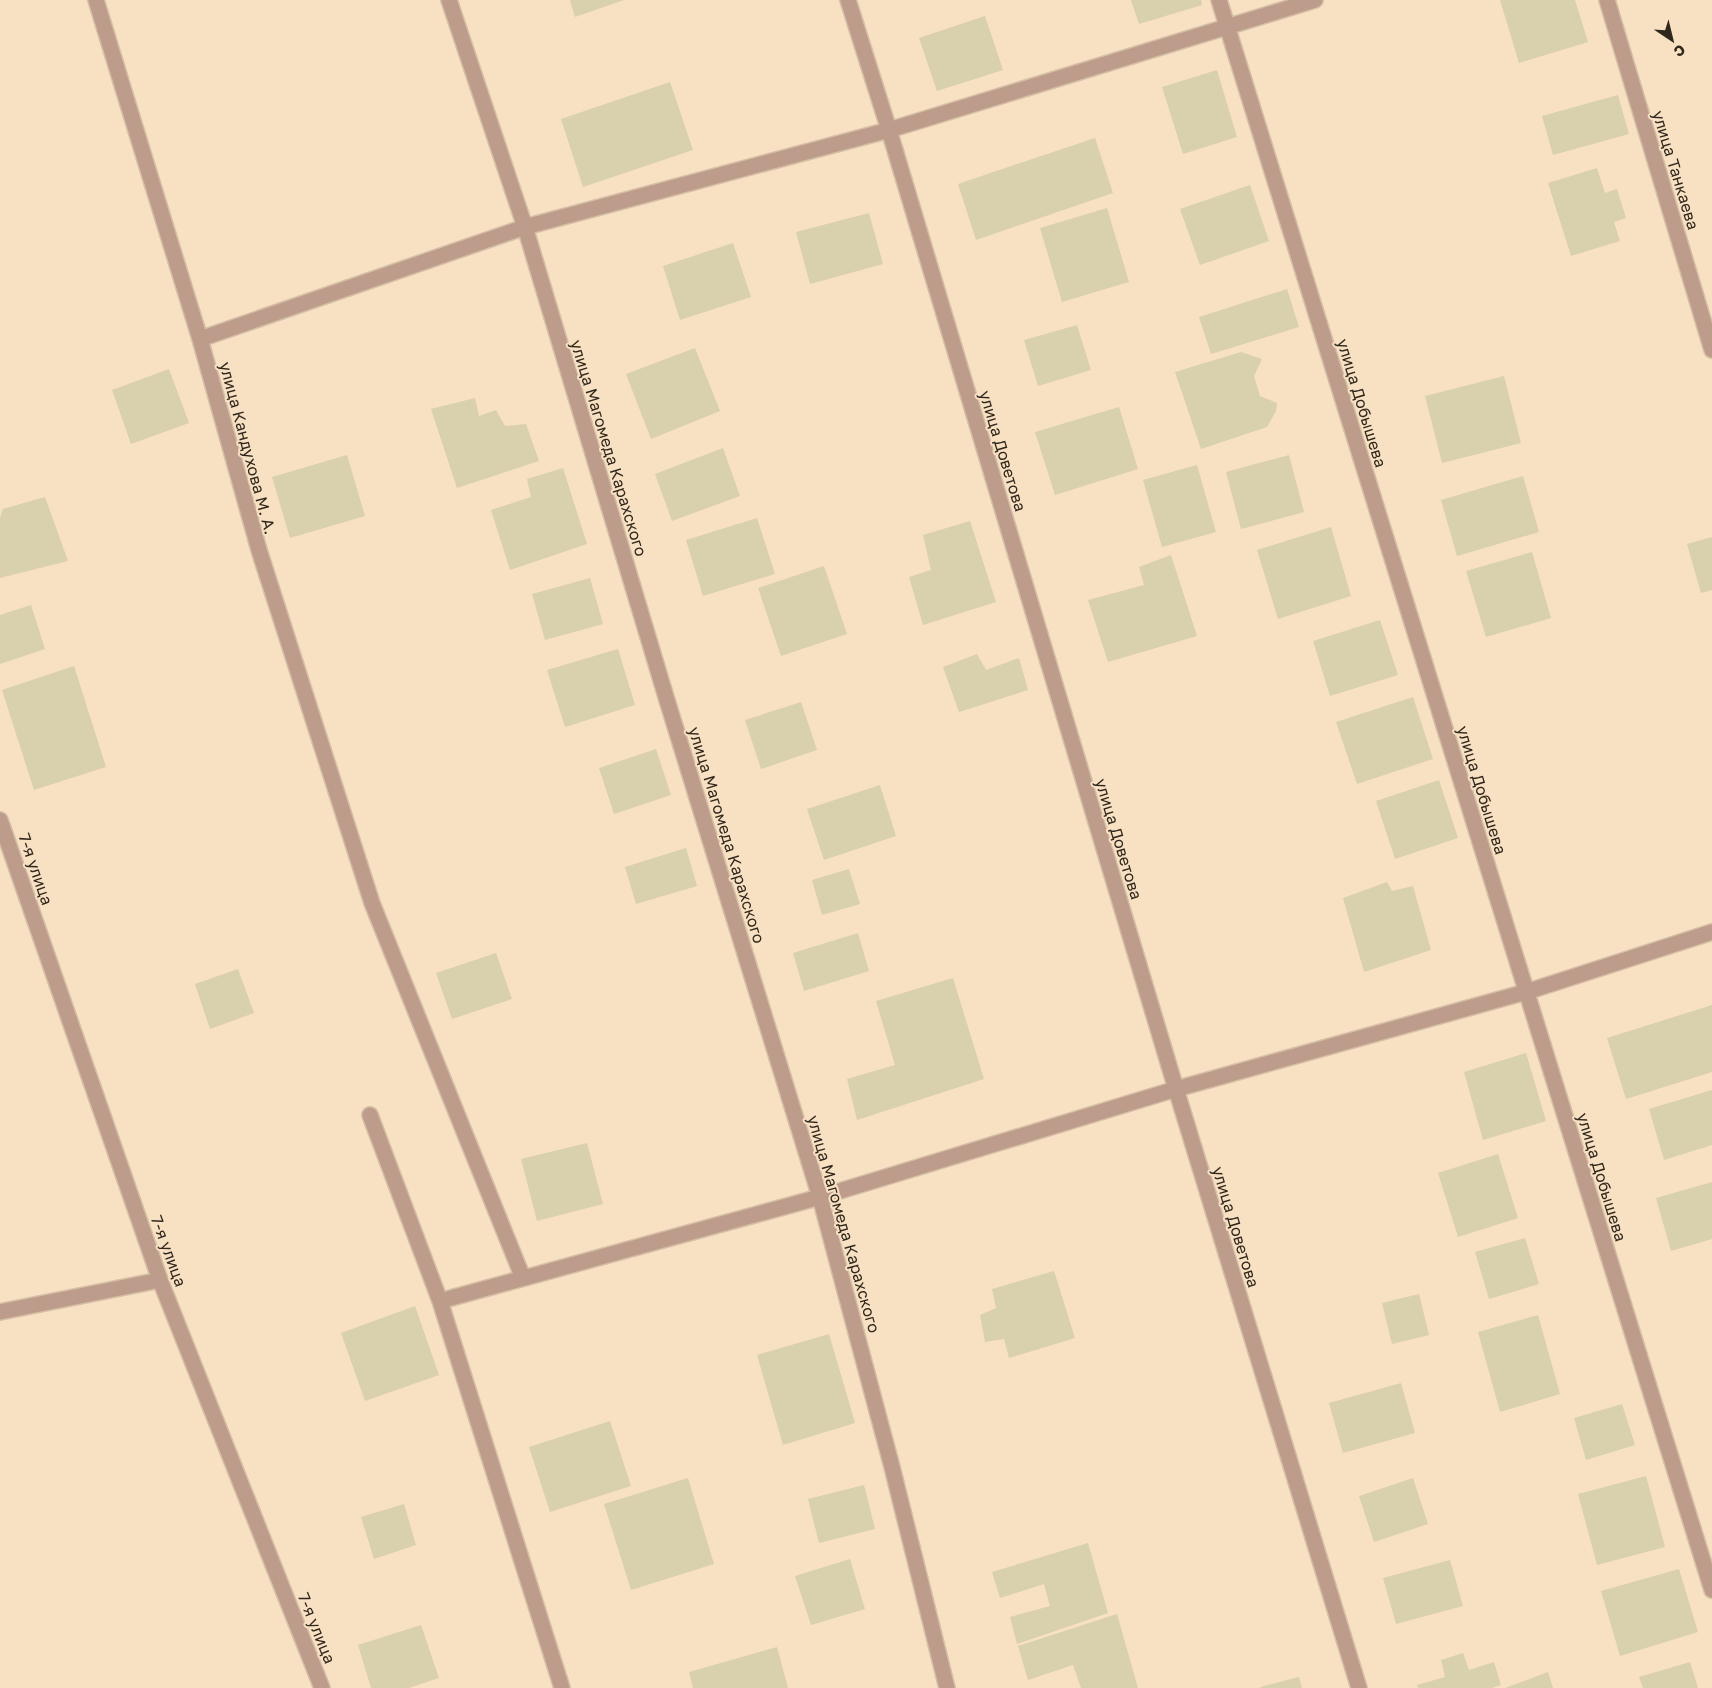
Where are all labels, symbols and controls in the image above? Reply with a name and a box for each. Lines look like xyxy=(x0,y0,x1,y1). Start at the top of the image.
north arrow xyxy=(1647,15,1697,65)
text: С xyxy=(1671,41,1689,61)
street label: улица Танкаева xyxy=(1648,108,1704,232)
street label: улица Добышева xyxy=(1333,336,1391,470)
street label: улица Магомеда Карахского xyxy=(566,337,652,559)
street label: улица Кандухова М. А. xyxy=(215,360,281,536)
street label: улица Доветова xyxy=(975,388,1031,514)
street label: улица Добышева xyxy=(1453,723,1511,857)
street label: улица Магомеда Карахского xyxy=(684,724,770,946)
street label: улица Доветова xyxy=(1091,776,1147,902)
street label: 7-я улица xyxy=(14,830,58,908)
street label: улица Добышева xyxy=(1573,1110,1631,1244)
street label: улица Магомеда Карахского xyxy=(803,1113,885,1335)
street label: улица Доветова xyxy=(1208,1164,1264,1290)
street label: 7-я улица xyxy=(147,1213,191,1289)
street label: 7-я улица xyxy=(294,1590,340,1666)

